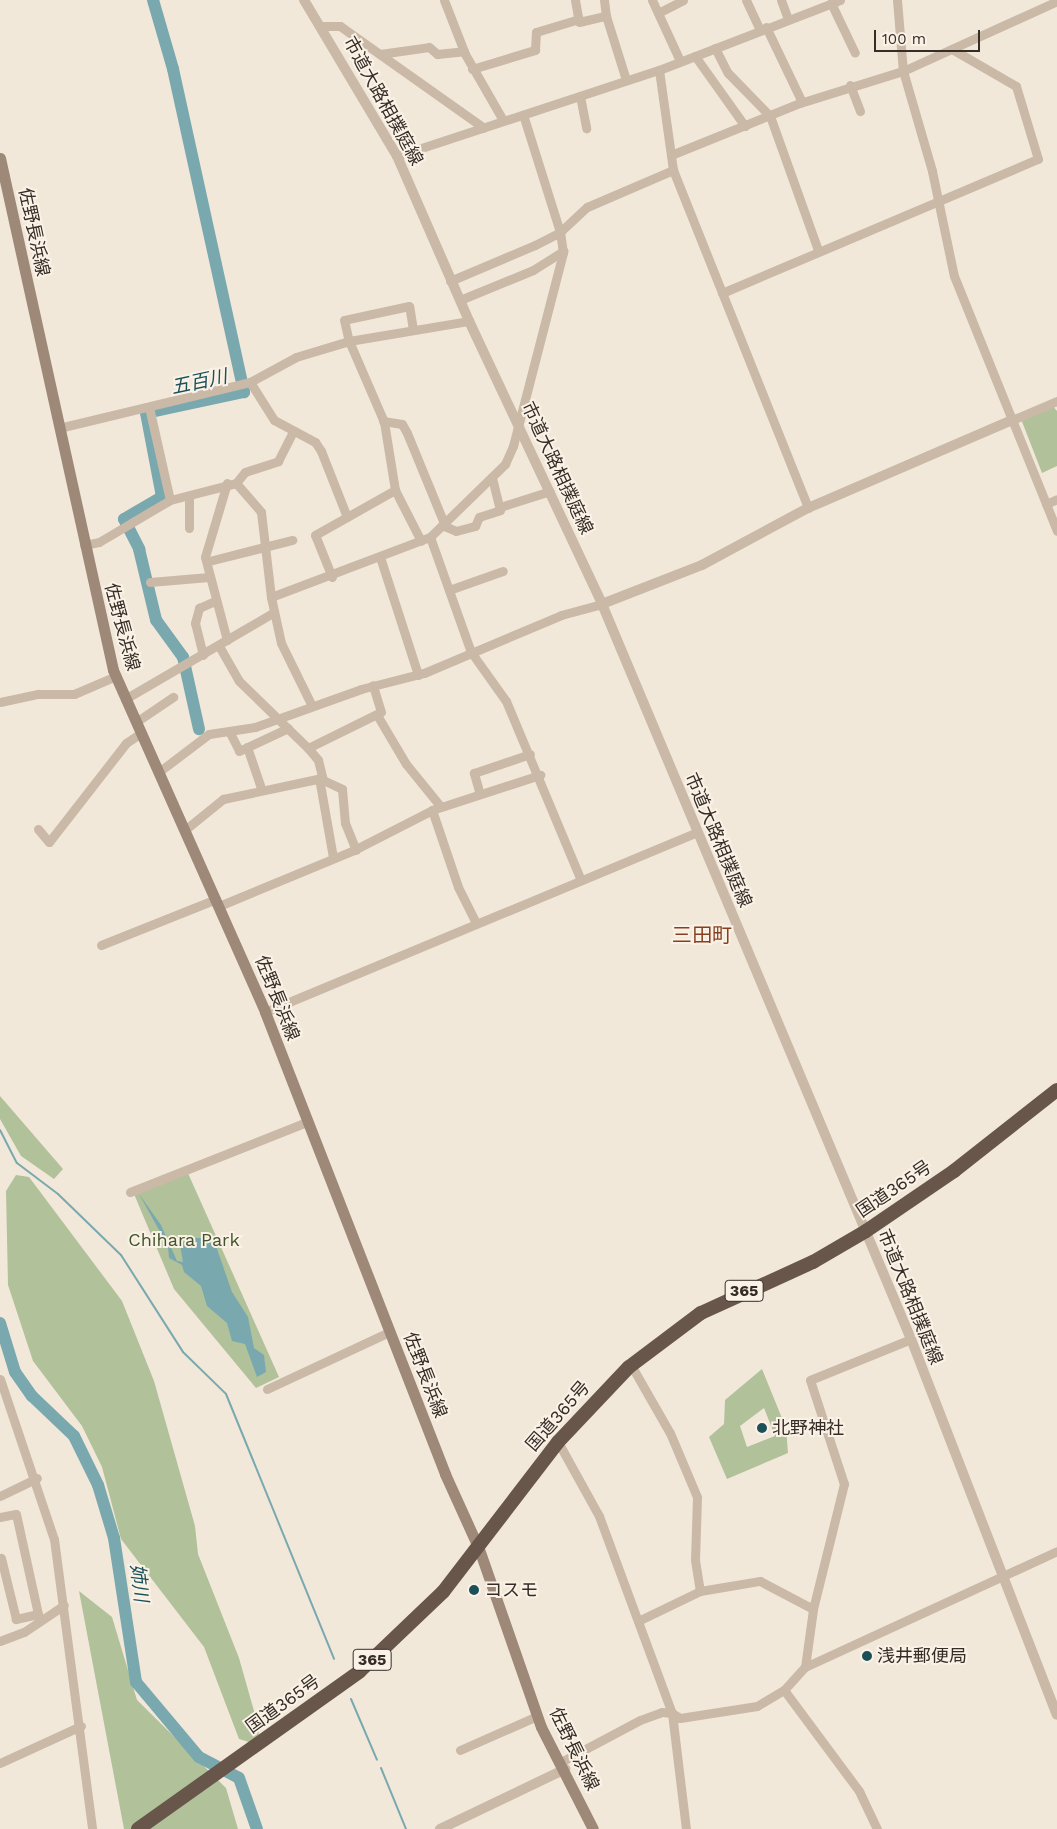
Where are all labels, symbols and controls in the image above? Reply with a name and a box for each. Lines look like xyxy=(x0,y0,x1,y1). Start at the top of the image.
scale bar xyxy=(877,20,983,52)
text: 100 m xyxy=(882,30,926,48)
street label: 市道大路相撲庭線 xyxy=(339,33,427,169)
street label: 佐野長浜線 xyxy=(14,186,54,278)
water label: 五百川 xyxy=(169,365,229,399)
street label: 市道大路相撲庭線 xyxy=(517,398,597,538)
street label: 佐野長浜線 xyxy=(100,581,144,673)
street label: 市道大路相撲庭線 xyxy=(680,770,756,910)
district label: 三田町 xyxy=(672,923,732,947)
street label: 佐野長浜線 xyxy=(250,952,304,1044)
street label: 国道365号 xyxy=(852,1156,936,1222)
street label: 市道大路相撲庭線 xyxy=(873,1226,947,1368)
park label: Chihara Park xyxy=(128,1229,240,1251)
road number: 365 xyxy=(724,1278,764,1304)
street label: 佐野長浜線 xyxy=(399,1329,451,1421)
street label: 国道365号 xyxy=(522,1376,594,1456)
place label: 北野神社 xyxy=(772,1417,844,1439)
marker: 北野神社 xyxy=(756,1422,768,1434)
water label: 姉川 xyxy=(125,1563,153,1603)
place label: コスモ xyxy=(484,1579,538,1601)
marker: コスモ xyxy=(468,1584,480,1596)
place label: 浅井郵便局 xyxy=(877,1645,967,1667)
road number: 365 xyxy=(352,1646,392,1674)
marker: 浅井郵便局 xyxy=(861,1650,873,1662)
street label: 国道365号 xyxy=(242,1670,324,1738)
street label: 佐野長浜線 xyxy=(545,1704,603,1794)

